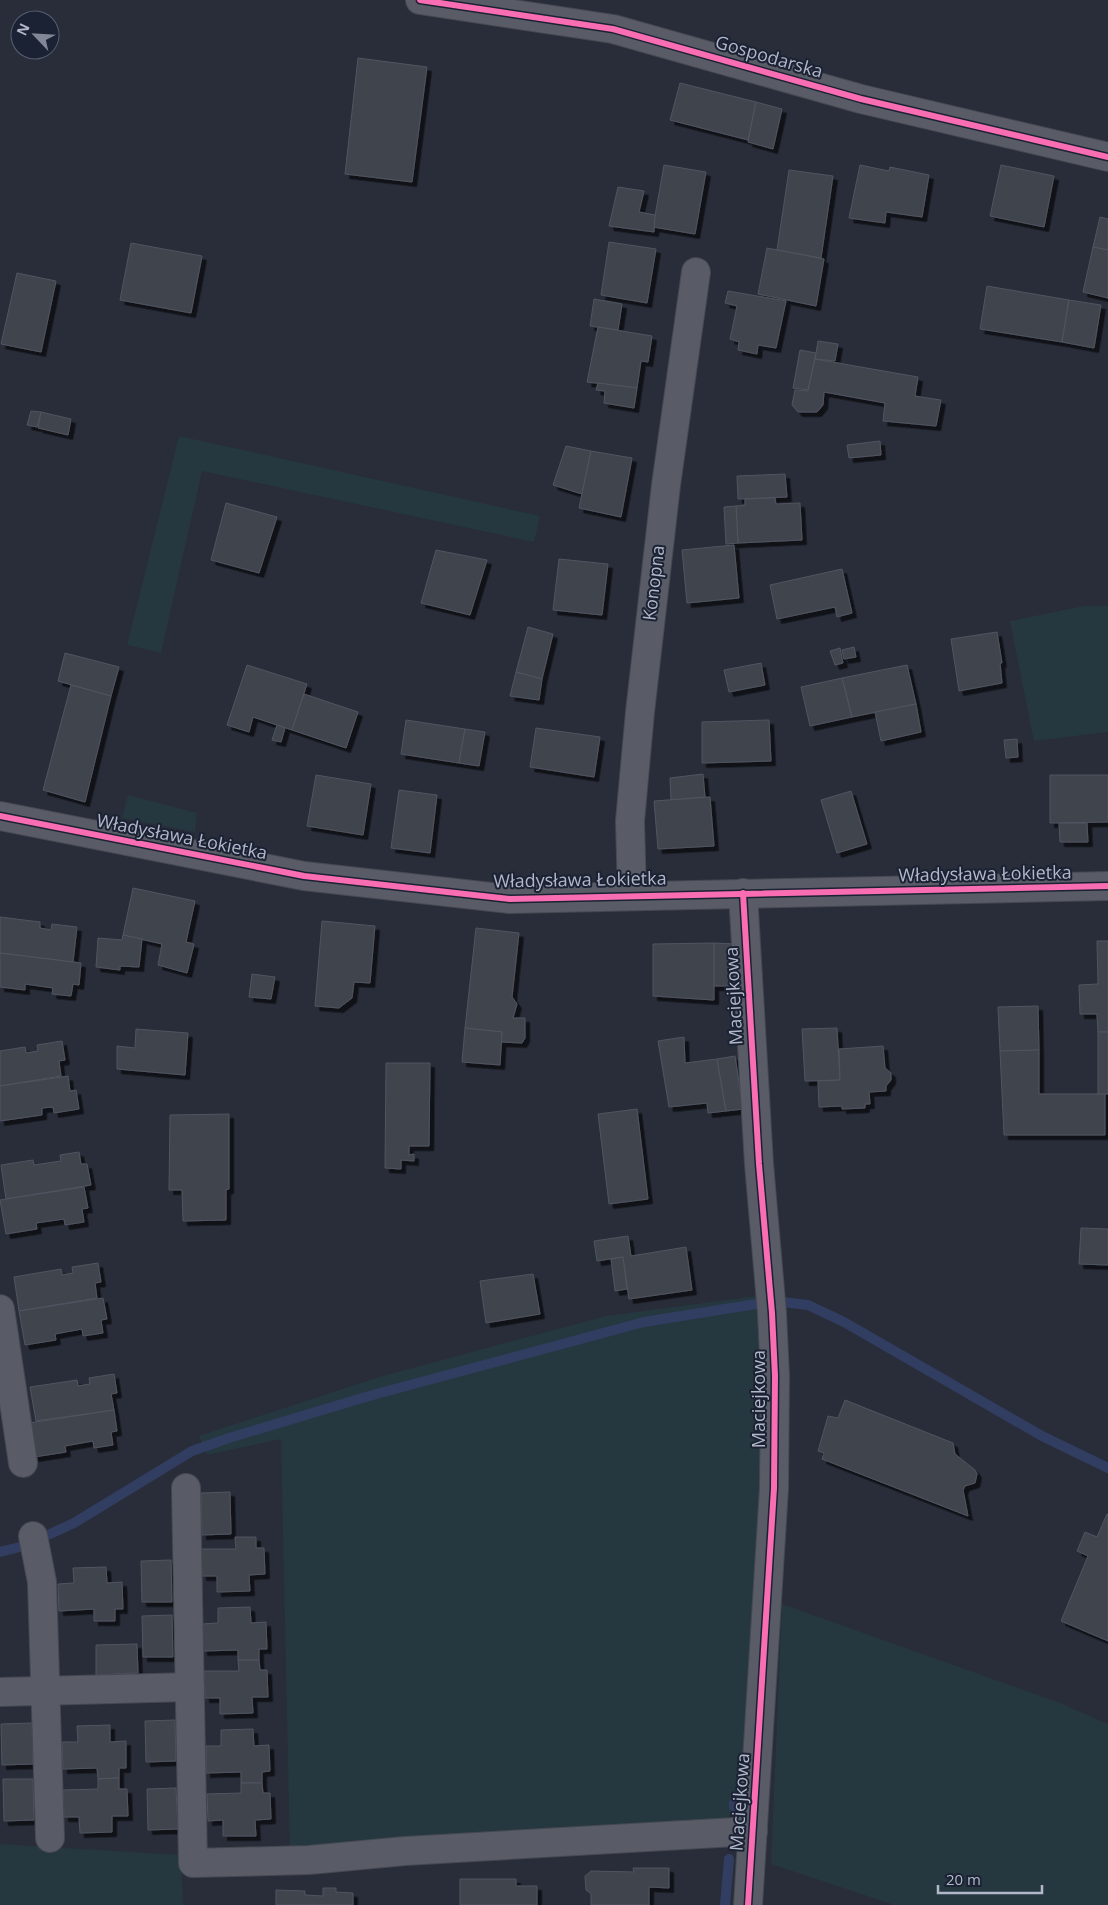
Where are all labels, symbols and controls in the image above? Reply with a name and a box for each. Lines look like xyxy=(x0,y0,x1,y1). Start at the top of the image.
north arrow xyxy=(10,10,60,60)
text: N xyxy=(12,20,34,38)
street label: Gospodarska xyxy=(713,29,826,83)
street label: Konopna xyxy=(636,544,670,622)
street label: Władysława Łokietka xyxy=(95,808,269,864)
street label: Władysława Łokietka xyxy=(898,859,1072,887)
street label: Władysława Łokietka xyxy=(493,865,667,893)
street label: Maciejkowa xyxy=(718,946,748,1046)
street label: Maciejkowa xyxy=(746,1350,770,1448)
street label: Maciejkowa xyxy=(724,1752,754,1852)
scale bar xyxy=(938,1862,1042,1894)
text: 20 m xyxy=(946,1869,981,1889)

